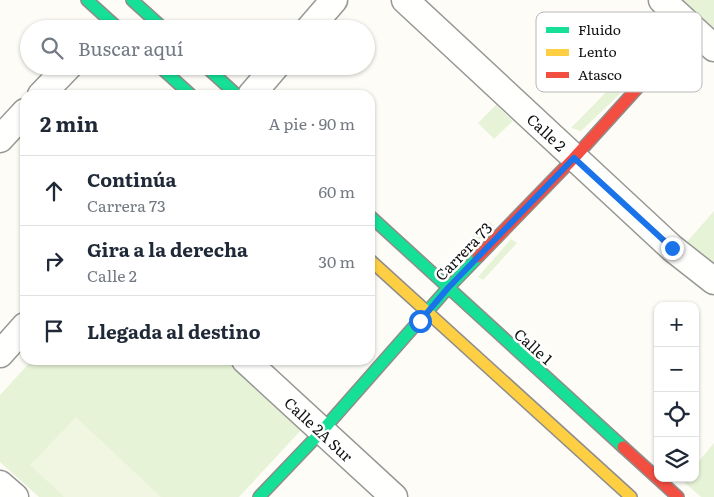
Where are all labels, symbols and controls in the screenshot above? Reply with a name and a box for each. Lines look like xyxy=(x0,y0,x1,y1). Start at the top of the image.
legend xyxy=(536,12,702,92)
text: Fluido xyxy=(578,19,621,39)
search box xyxy=(20,20,375,75)
icon: search xyxy=(38,34,66,62)
text: Buscar aquí xyxy=(78,34,183,62)
text: Lento xyxy=(578,41,617,61)
text: Atasco xyxy=(578,64,622,84)
text: 2 min xyxy=(40,107,99,138)
street label: Calle 2 xyxy=(522,108,572,157)
text: A pie · 90 m xyxy=(268,111,355,135)
text: Continúa xyxy=(87,165,177,193)
icon: ahead xyxy=(40,177,68,205)
text: 60 m xyxy=(318,179,355,203)
text: Carrera 73 xyxy=(87,193,166,217)
street label: Carrera 73 xyxy=(429,216,497,286)
text: Gira a la derecha xyxy=(87,235,248,263)
route end xyxy=(661,237,684,260)
icon: right xyxy=(40,247,68,275)
text: 30 m xyxy=(318,249,355,273)
text: Calle 2 xyxy=(87,263,137,287)
map controls xyxy=(654,302,699,482)
button: + xyxy=(654,302,699,347)
route start xyxy=(409,310,432,333)
icon: arrive xyxy=(40,317,68,345)
text: Llegada al destino xyxy=(87,317,261,345)
street label: Calle 1 xyxy=(510,322,558,370)
button: − xyxy=(654,347,699,392)
street label: Calle 2A Sur xyxy=(280,391,358,467)
button: locate xyxy=(654,392,699,437)
button: layers xyxy=(654,437,699,482)

